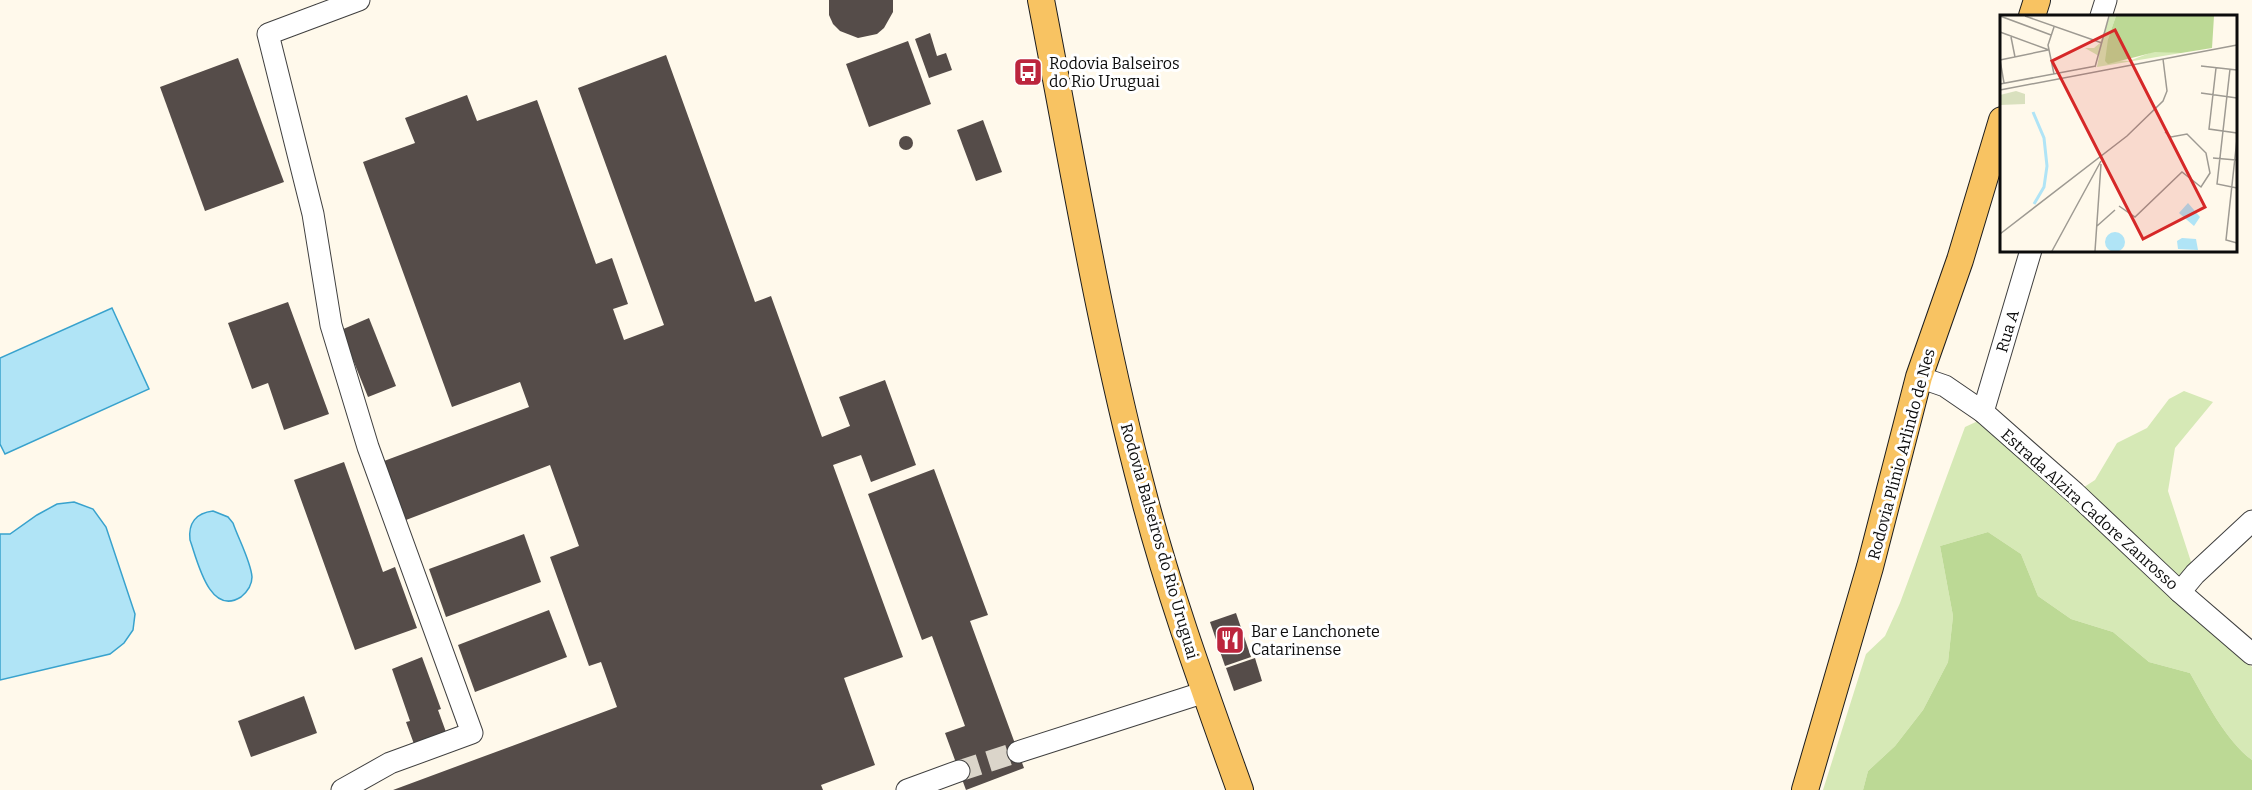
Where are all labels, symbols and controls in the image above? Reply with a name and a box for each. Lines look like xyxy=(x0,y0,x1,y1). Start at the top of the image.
inset map xyxy=(2000,15,2237,252)
place label: Rodovia Balseiros do Rio Uruguai xyxy=(1049,54,1180,91)
bus stop icon: Rodovia Balseiros do Rio Uruguai xyxy=(1012,56,1044,88)
street label: Rua A xyxy=(1992,307,2023,355)
street label: Rodovia Plínio Arlindo de Nes xyxy=(1864,346,1939,562)
street label: Rodovia Balseiros do Rio Uruguai xyxy=(1117,421,1202,661)
street label: Estrada Alzira Cadore Zanrosso xyxy=(1997,425,2182,594)
place label: Bar e Lanchonete Catarinense xyxy=(1251,622,1380,659)
restaurant icon: Bar e Lanchonete Catarinense xyxy=(1214,624,1246,656)

